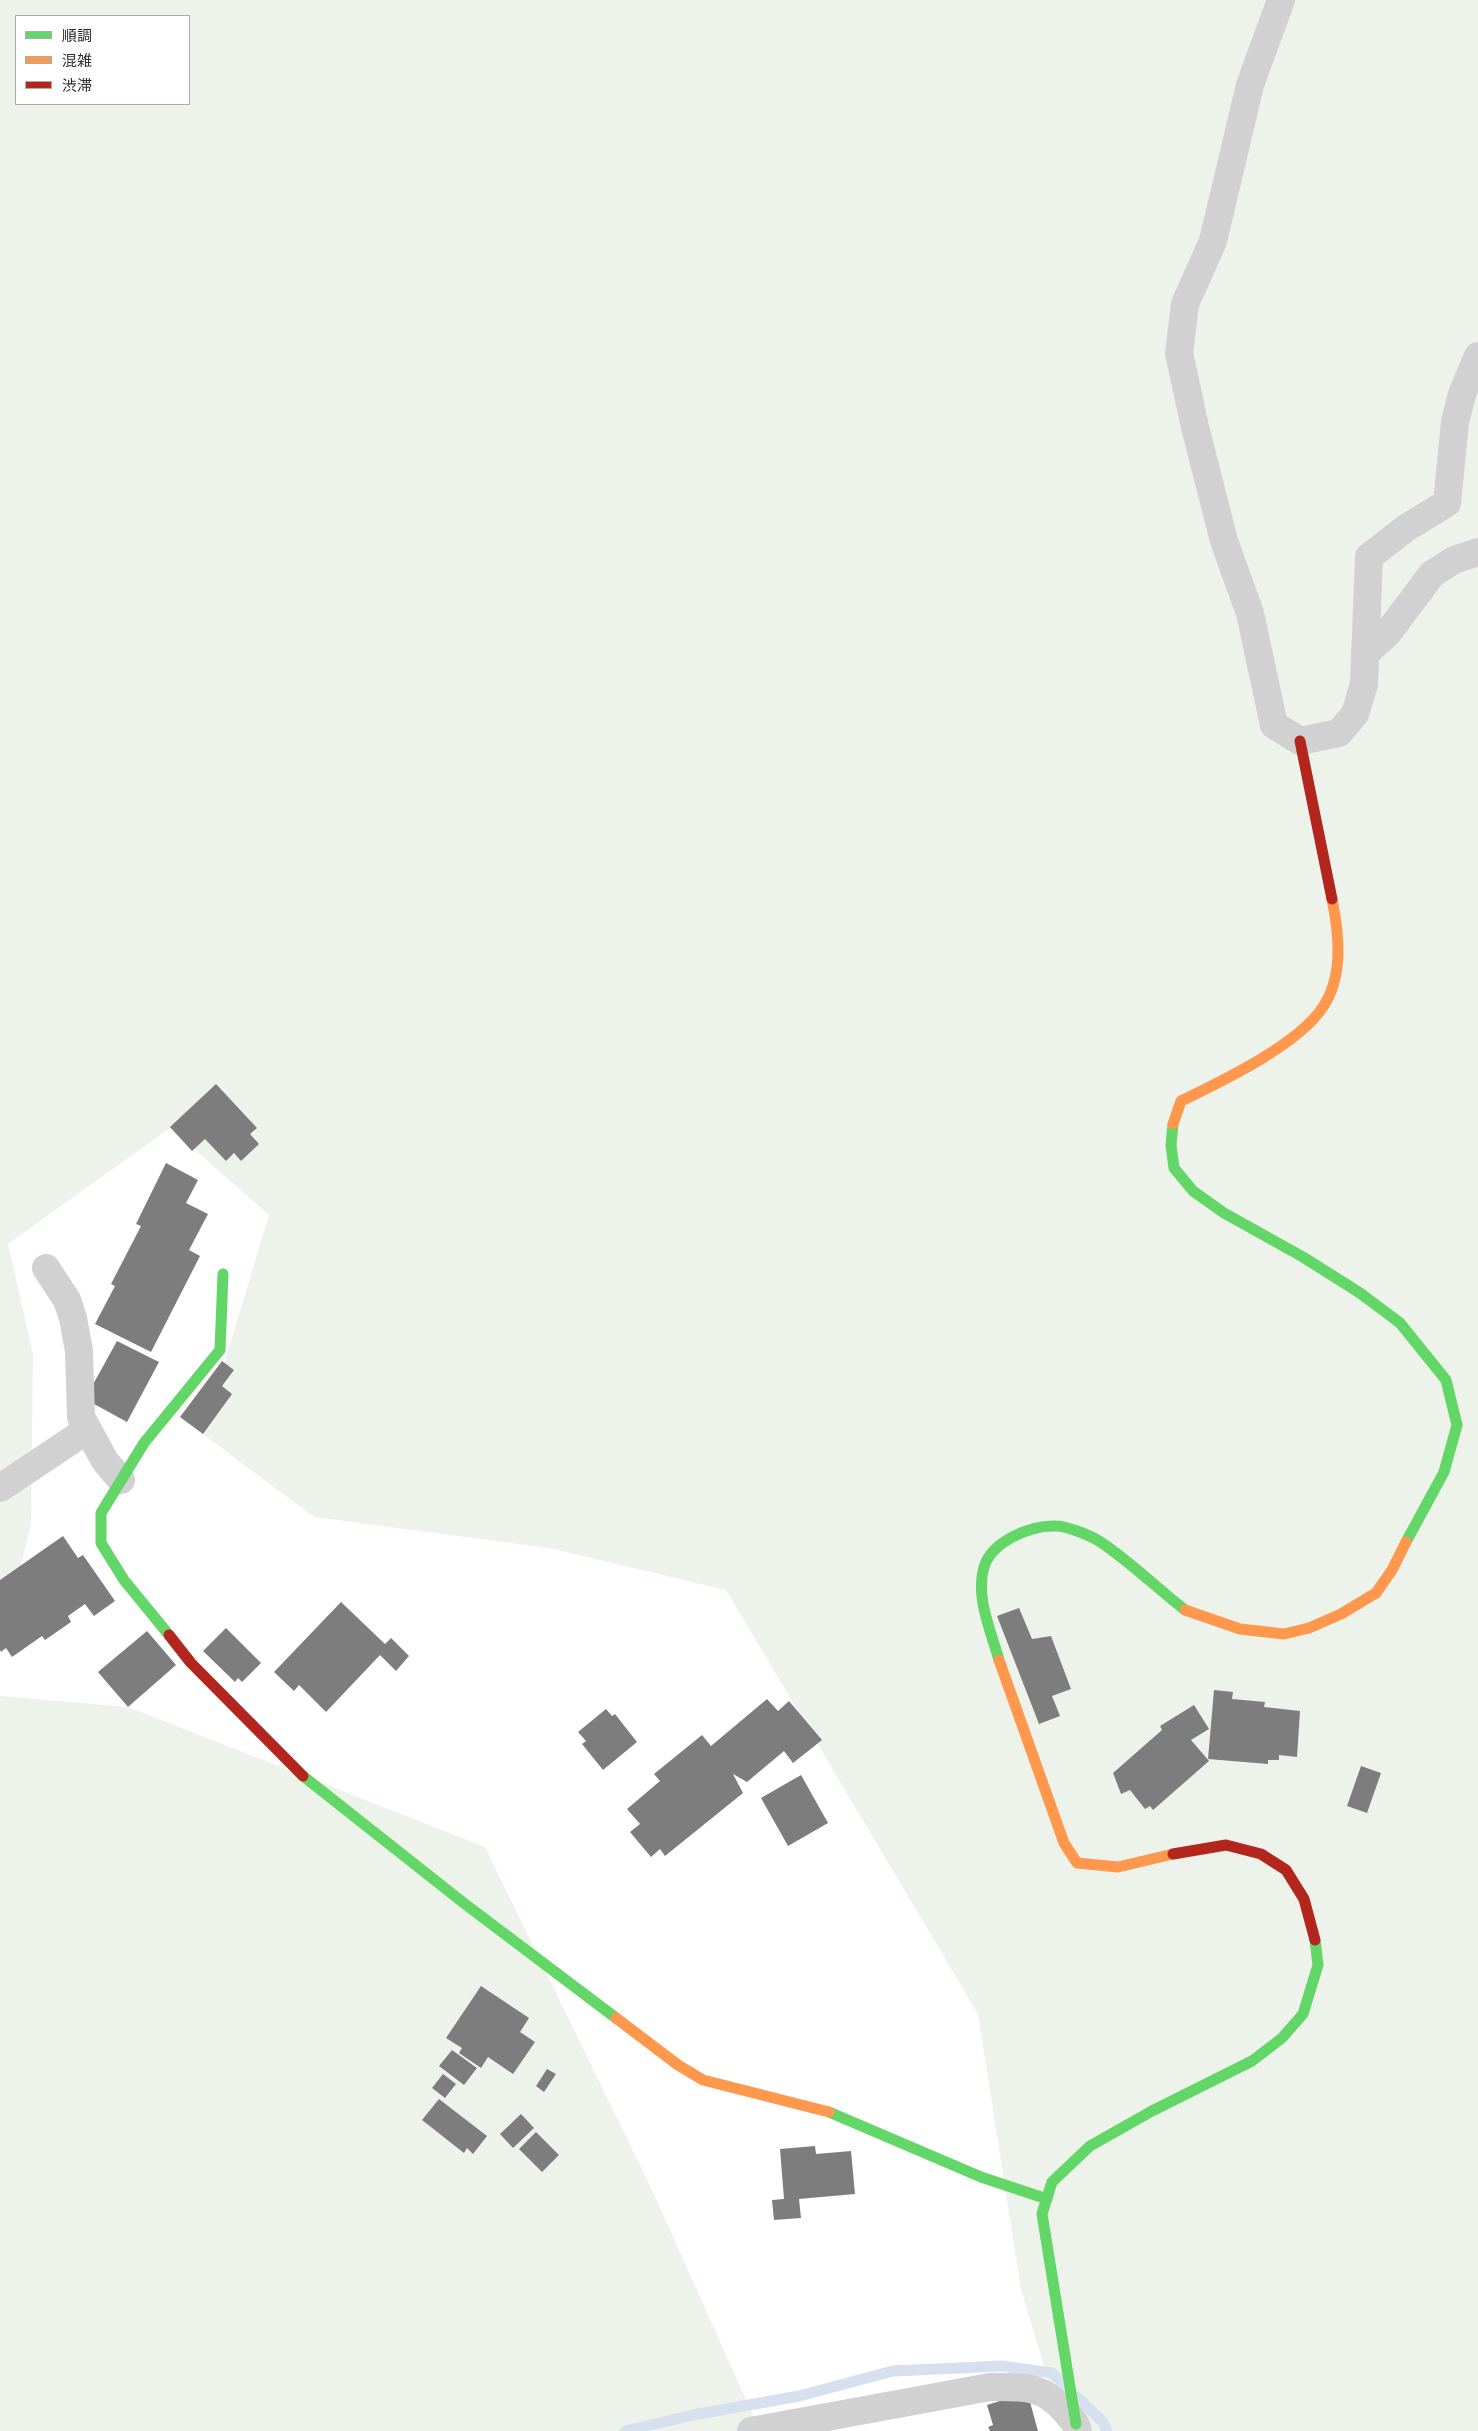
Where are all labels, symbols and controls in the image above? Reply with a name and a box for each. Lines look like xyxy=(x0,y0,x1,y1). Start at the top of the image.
legend xyxy=(15,15,190,105)
text: 順調 xyxy=(62,25,92,45)
text: 混雑 xyxy=(62,50,92,70)
text: 渋滞 xyxy=(62,75,92,95)

